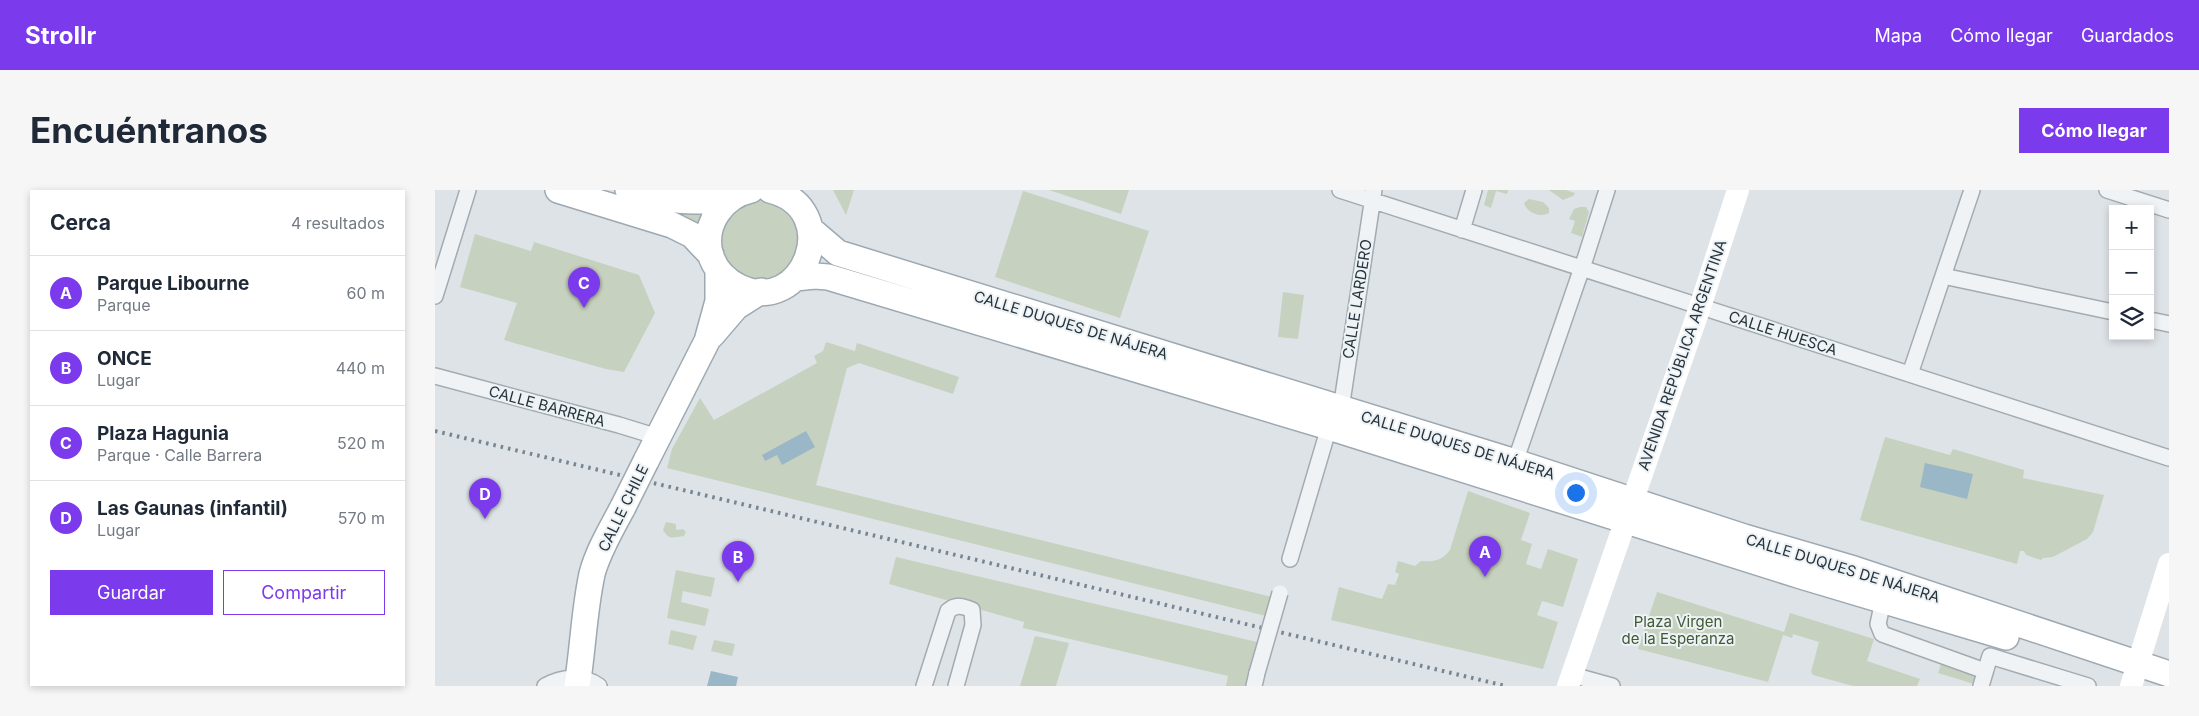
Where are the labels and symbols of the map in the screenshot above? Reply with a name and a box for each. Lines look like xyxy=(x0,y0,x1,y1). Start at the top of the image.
street label: AVENIDA REPÚBLICA ARGENTINA xyxy=(1634,237,1730,473)
street label: CALLE LARDERO xyxy=(1338,238,1376,360)
pin: C xyxy=(568,267,600,308)
street label: CALLE DUQUES DE NÁJERA xyxy=(972,286,1170,364)
street label: CALLE HUESCA xyxy=(1726,306,1840,360)
street label: CALLE BARRERA xyxy=(487,381,607,431)
street label: CALLE DUQUES DE NÁJERA xyxy=(1359,406,1557,484)
street label: CALLE CHILE xyxy=(594,461,652,555)
pin: D xyxy=(469,478,501,519)
your location xyxy=(1563,480,1589,506)
street label: CALLE DUQUES DE NÁJERA xyxy=(1744,529,1942,607)
pin: A xyxy=(1469,536,1501,577)
pin: B xyxy=(722,541,754,582)
park label: Plaza Virgen de la Esperanza xyxy=(1622,612,1734,648)

